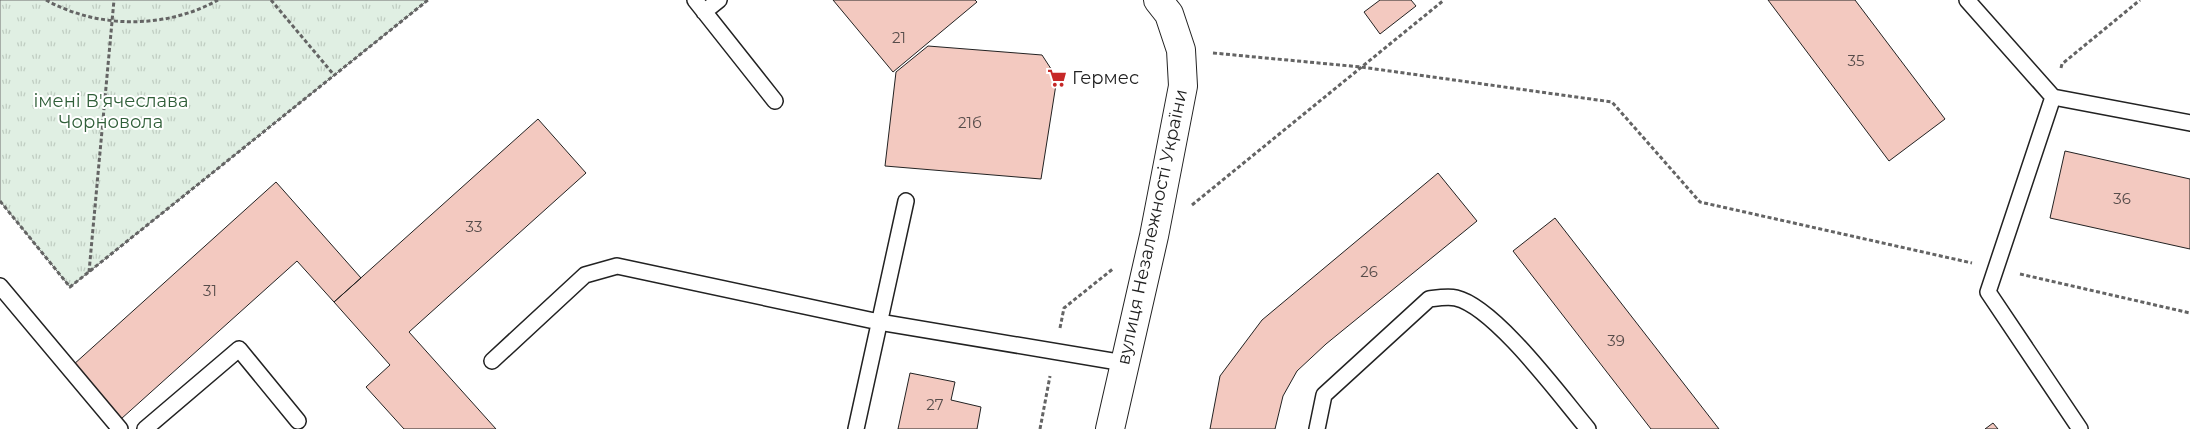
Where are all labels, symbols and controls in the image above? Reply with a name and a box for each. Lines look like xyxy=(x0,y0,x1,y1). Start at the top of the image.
house number: 21 xyxy=(892,28,906,47)
house number: 35 xyxy=(1848,51,1864,70)
supermarket icon: Гермес xyxy=(1046,67,1068,89)
place label: Гермес xyxy=(1072,67,1139,89)
street label: вулиця Незалежності України xyxy=(1112,87,1192,367)
park label: імені В'ячеслава Чорновола xyxy=(33,90,189,133)
house number: 21б xyxy=(958,113,982,132)
house number: 36 xyxy=(2113,189,2131,208)
house number: 33 xyxy=(466,217,482,236)
house number: 26 xyxy=(1360,262,1378,281)
house number: 31 xyxy=(203,281,217,300)
house number: 39 xyxy=(1607,331,1625,350)
house number: 27 xyxy=(926,395,944,414)

